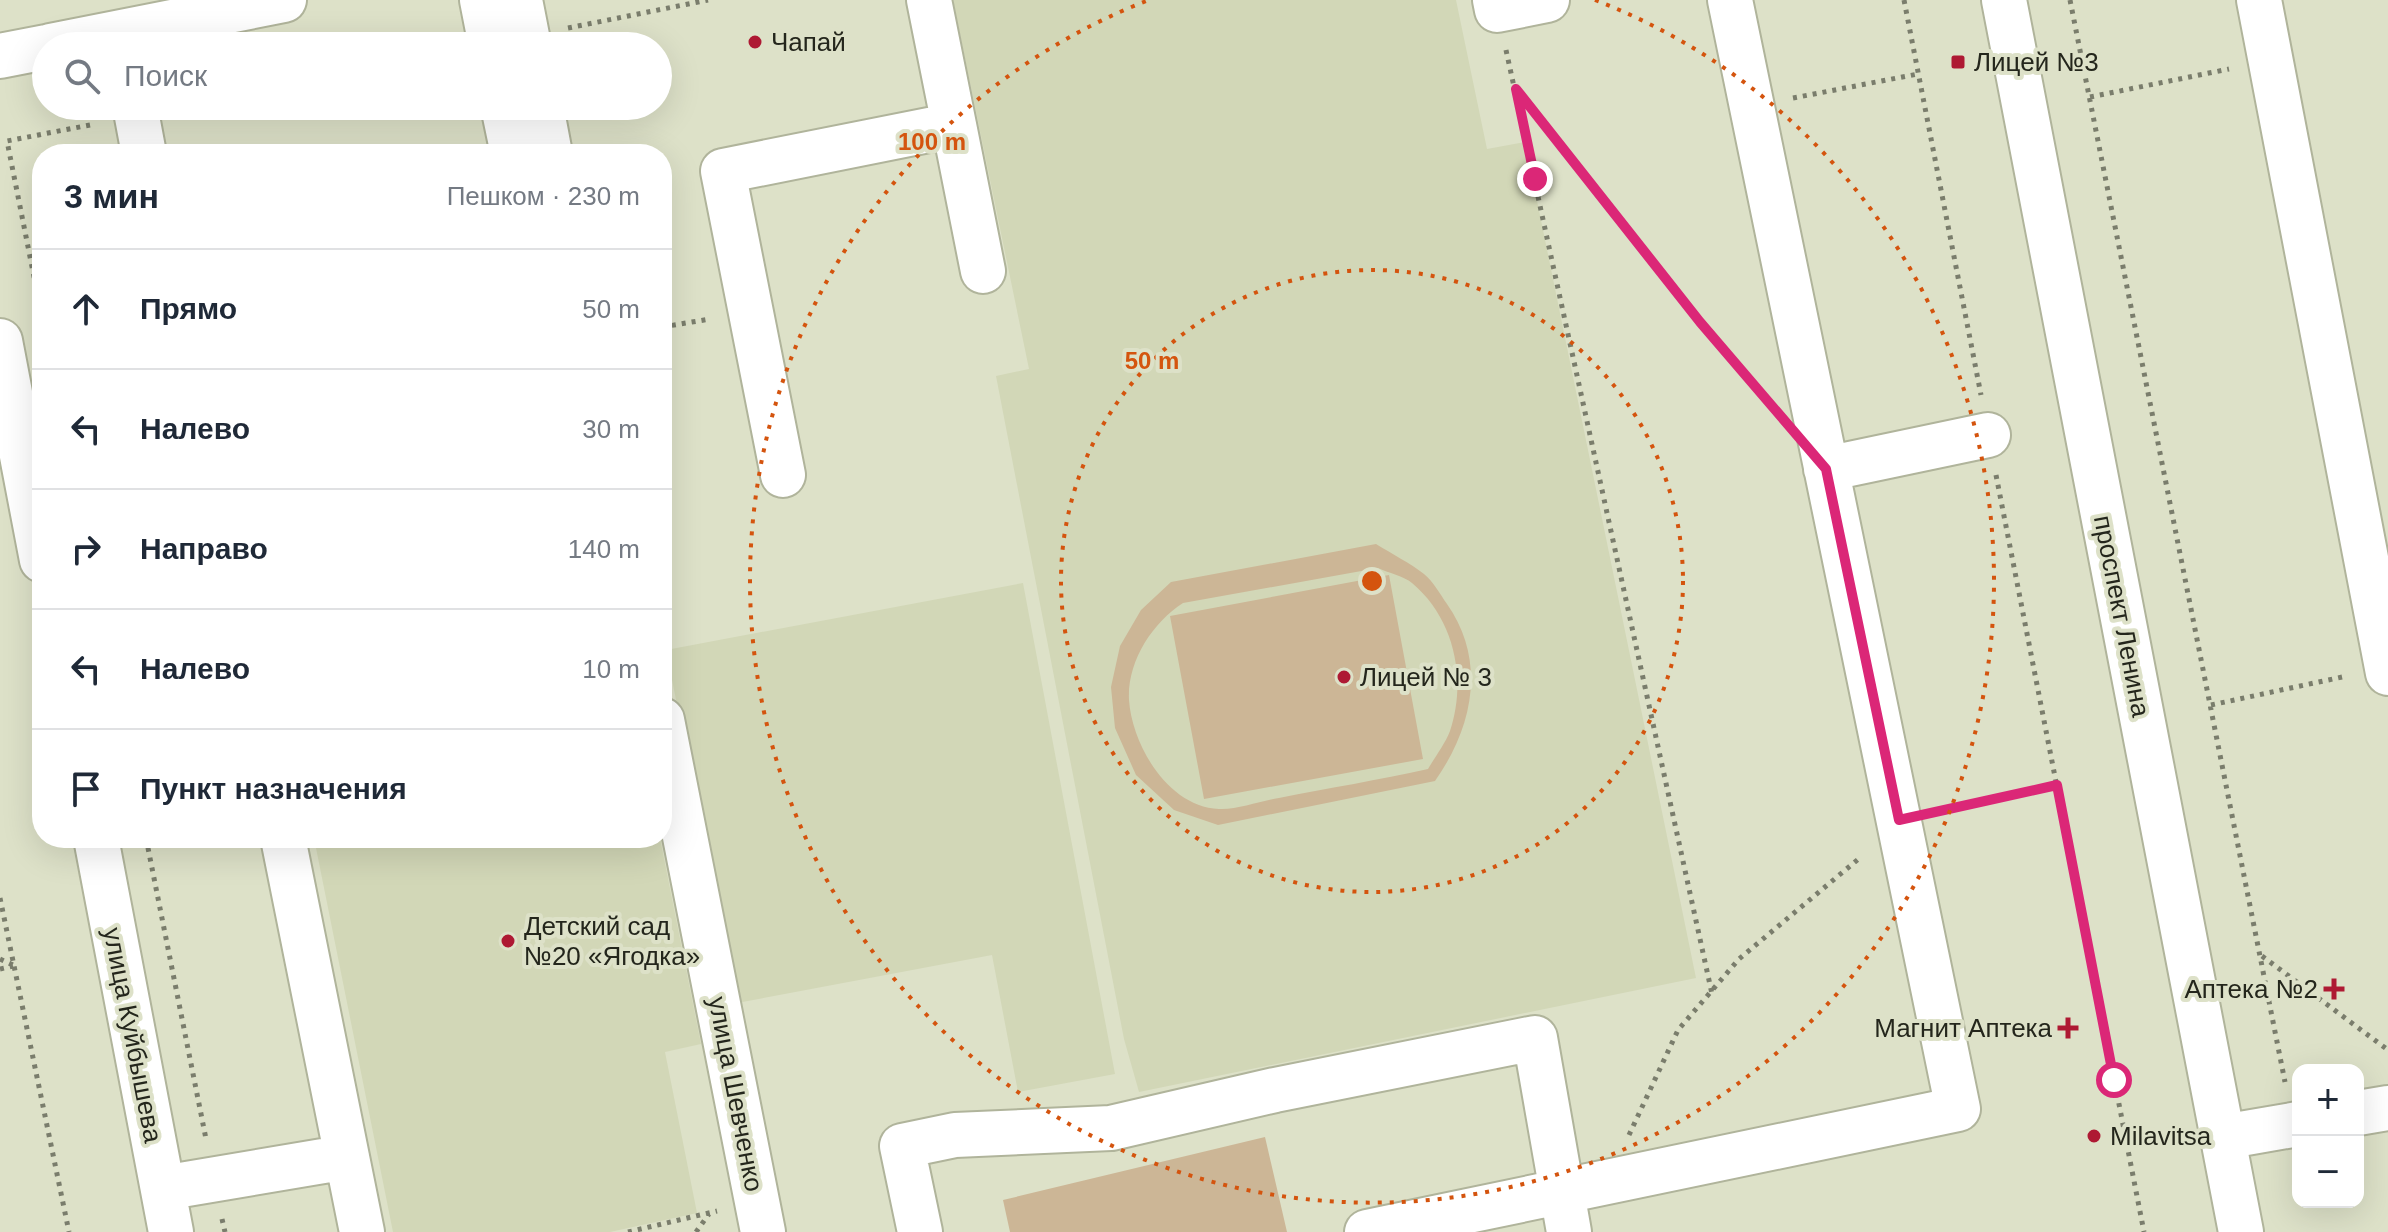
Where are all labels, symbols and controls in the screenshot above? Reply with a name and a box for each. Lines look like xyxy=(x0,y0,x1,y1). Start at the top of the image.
place label: Чапай xyxy=(771,27,846,57)
search box xyxy=(32,32,672,120)
marker: Чапай xyxy=(746,33,764,51)
place label: Лицей №3 xyxy=(1974,47,2099,77)
marker: Лицей №3 xyxy=(1949,53,1967,71)
icon: search xyxy=(60,54,104,98)
text: Поиск xyxy=(124,59,207,92)
text: 100 m xyxy=(898,128,966,155)
route end xyxy=(1517,161,1553,197)
text: 3 мин xyxy=(64,177,159,215)
text: Пешком · 230 m xyxy=(447,181,640,211)
icon: ahead xyxy=(64,287,108,331)
text: Прямо xyxy=(140,292,237,325)
text: 50 m xyxy=(582,294,640,324)
text: 50 m xyxy=(1125,347,1179,374)
icon: left xyxy=(64,407,108,451)
text: Налево xyxy=(140,412,250,445)
text: 30 m xyxy=(582,414,640,444)
street label: проспект Ленина xyxy=(2088,513,2156,720)
icon: right xyxy=(64,527,108,571)
text: Направо xyxy=(140,532,268,565)
text: 140 m xyxy=(568,534,640,564)
centre of rings xyxy=(1358,567,1386,595)
icon: left xyxy=(64,647,108,691)
text: Налево xyxy=(140,652,250,685)
text: 10 m xyxy=(582,654,640,684)
place label: Лицей № 3 xyxy=(1360,662,1492,692)
marker: Лицей № 3 xyxy=(1335,668,1353,686)
icon: arrive xyxy=(64,767,108,811)
text: Пункт назначения xyxy=(140,772,407,805)
place label: Детский сад №20 «Ягодка» xyxy=(524,911,700,971)
street label: улица Куйбышева xyxy=(97,925,169,1146)
marker: Детский сад №20 «Ягодка» xyxy=(499,932,517,950)
place label: Аптека №2 xyxy=(2185,974,2318,1004)
marker: Аптека №2 xyxy=(2325,980,2343,998)
street label: улица Шевченко xyxy=(702,994,770,1194)
place label: Магнит Аптека xyxy=(1874,1013,2053,1043)
marker: Магнит Аптека xyxy=(2059,1019,2077,1037)
route start xyxy=(2096,1062,2132,1098)
map controls xyxy=(2292,1064,2364,1208)
button: + xyxy=(2292,1064,2364,1136)
place label: Milavitsa xyxy=(2110,1121,2212,1151)
marker: Milavitsa xyxy=(2085,1127,2103,1145)
button: − xyxy=(2292,1136,2364,1208)

